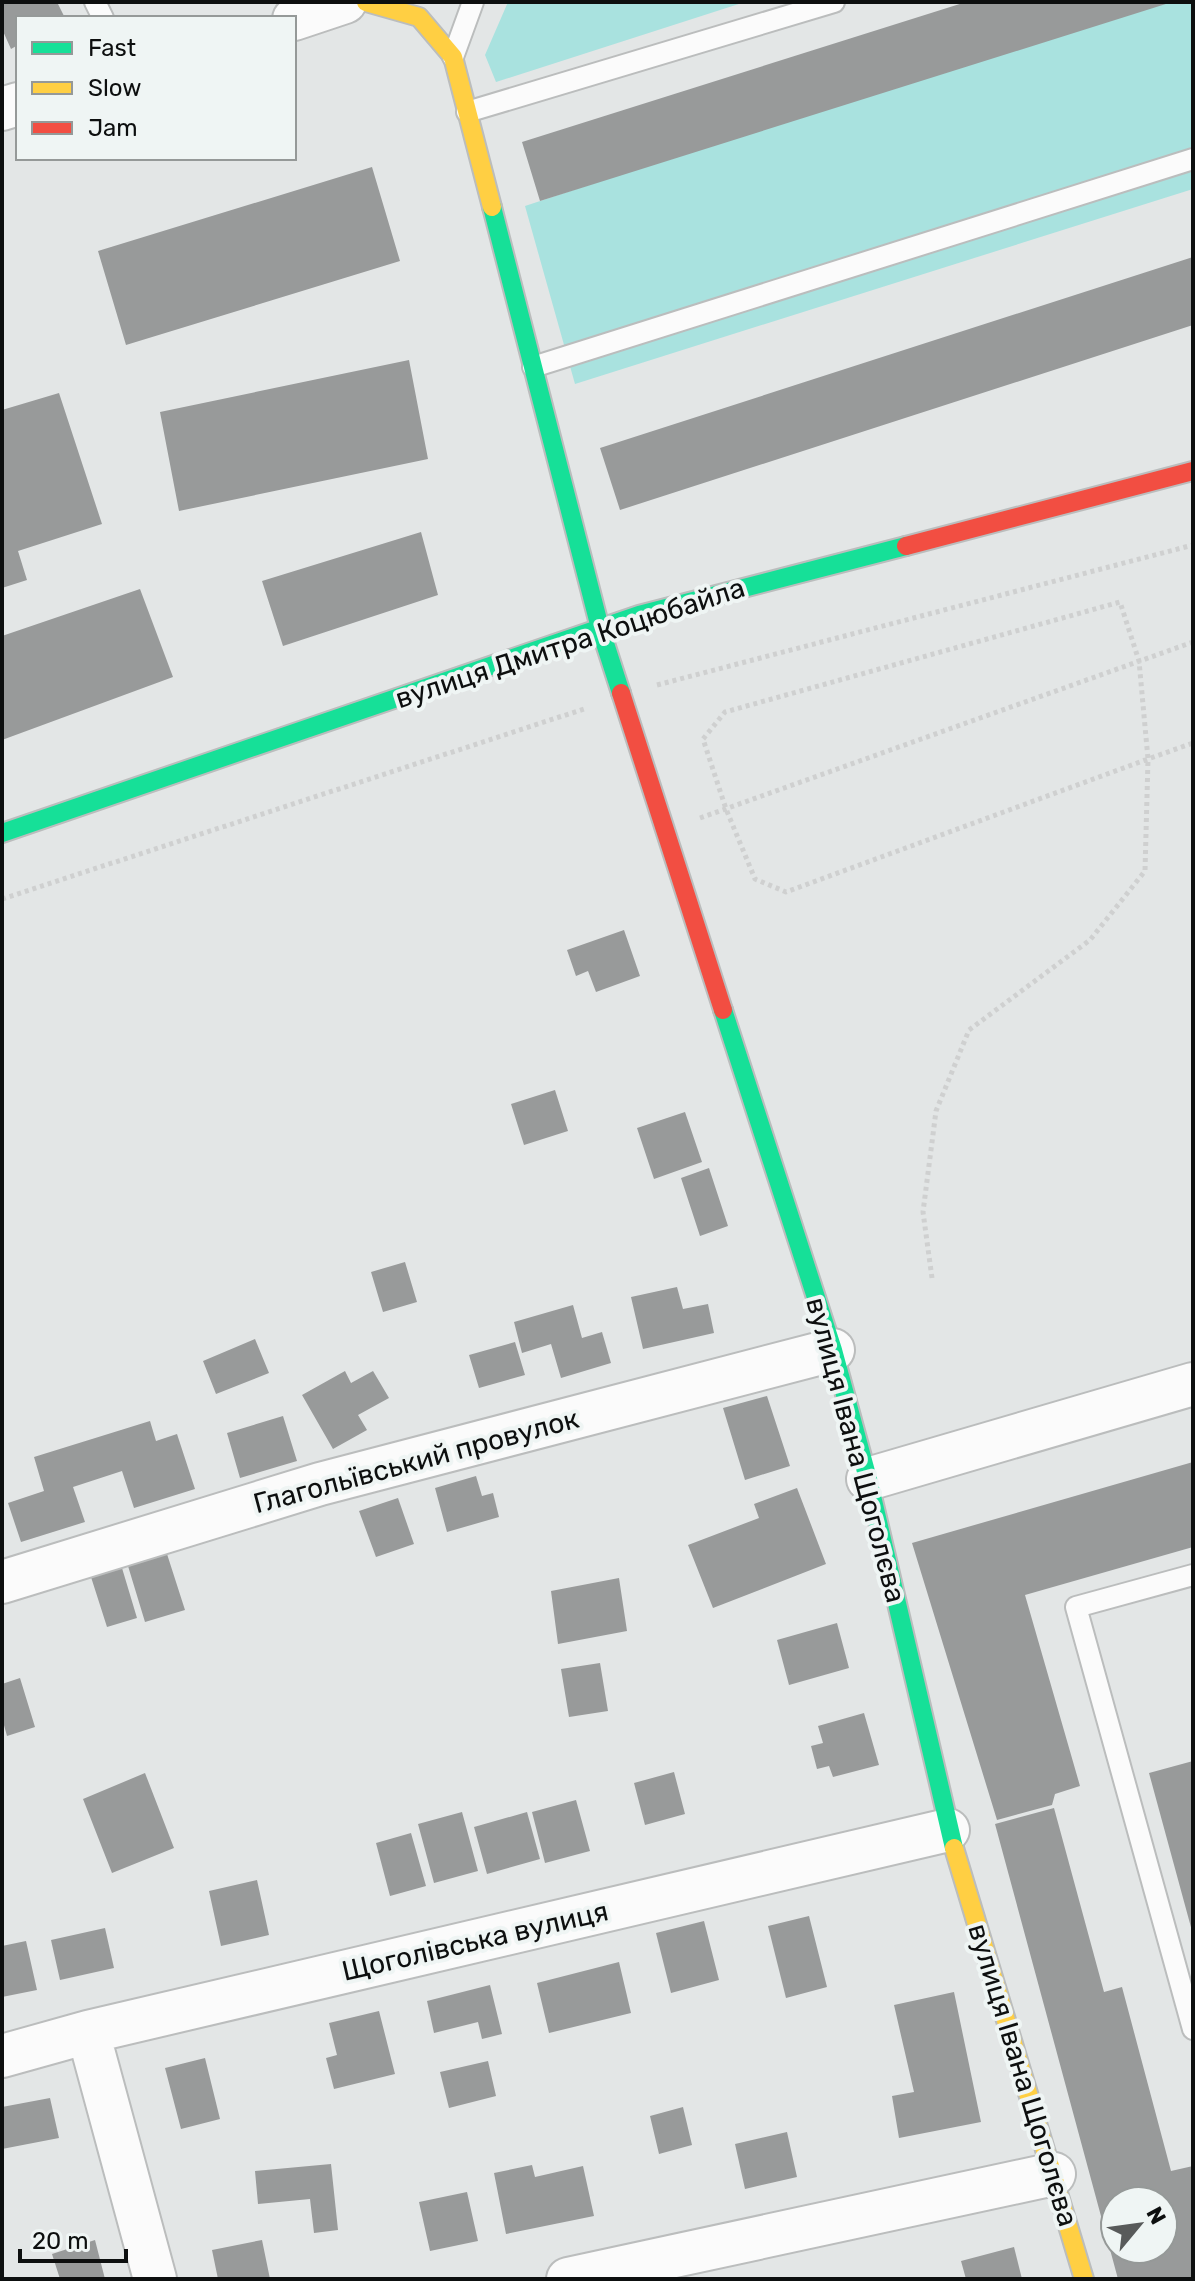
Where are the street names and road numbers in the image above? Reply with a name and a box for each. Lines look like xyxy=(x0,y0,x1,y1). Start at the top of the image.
street label: вулиця Дмитра Коцюбайла xyxy=(391,571,749,715)
street label: вулиця Івана Щоголєва xyxy=(799,1294,913,1606)
street label: Глагольївський провулок xyxy=(250,1402,582,1520)
street label: Щоголівська вулиця xyxy=(339,1894,611,1988)
street label: вулиця Івана Щоголєва xyxy=(961,1920,1085,2230)

